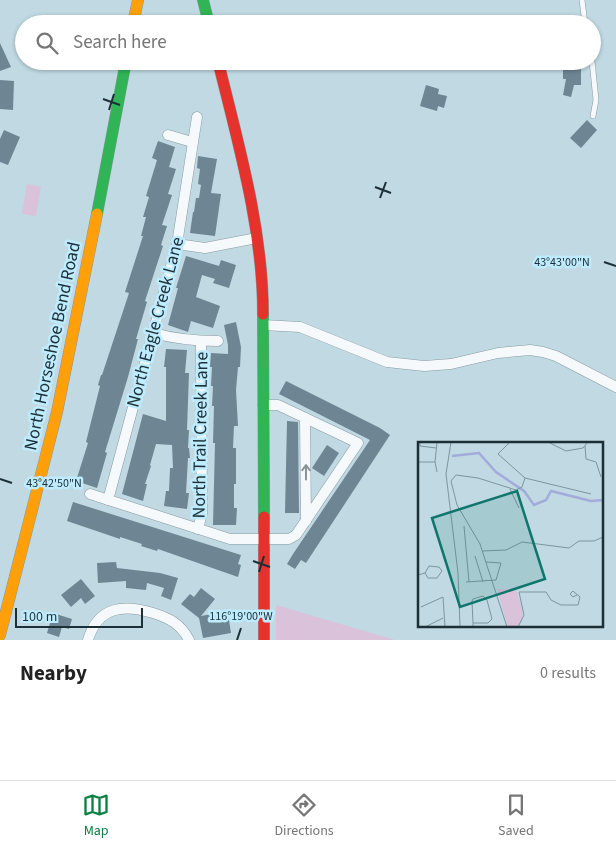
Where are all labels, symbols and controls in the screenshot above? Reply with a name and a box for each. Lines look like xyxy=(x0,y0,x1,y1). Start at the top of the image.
search box xyxy=(15,15,601,70)
icon: search xyxy=(33,29,61,57)
text: Search here xyxy=(73,29,167,56)
street label: North Eagle Creek Lane xyxy=(121,234,190,410)
street label: North Horseshoe Bend Road xyxy=(18,240,87,453)
text: 43°43'00"N xyxy=(534,254,590,271)
street label: North Trail Creek Lane xyxy=(187,351,214,519)
inset map xyxy=(418,442,604,628)
one-way arrow xyxy=(301,464,311,480)
text: 43°42'50"N xyxy=(26,475,82,492)
scale bar xyxy=(15,605,142,628)
text: 100 m xyxy=(22,607,57,627)
text: 116°19'00"W xyxy=(209,608,273,625)
text: Nearby xyxy=(20,658,87,688)
text: 0 results xyxy=(540,662,596,684)
tab: Map xyxy=(82,791,110,841)
tab: Directions xyxy=(274,791,334,841)
tab: Saved xyxy=(498,791,534,841)

